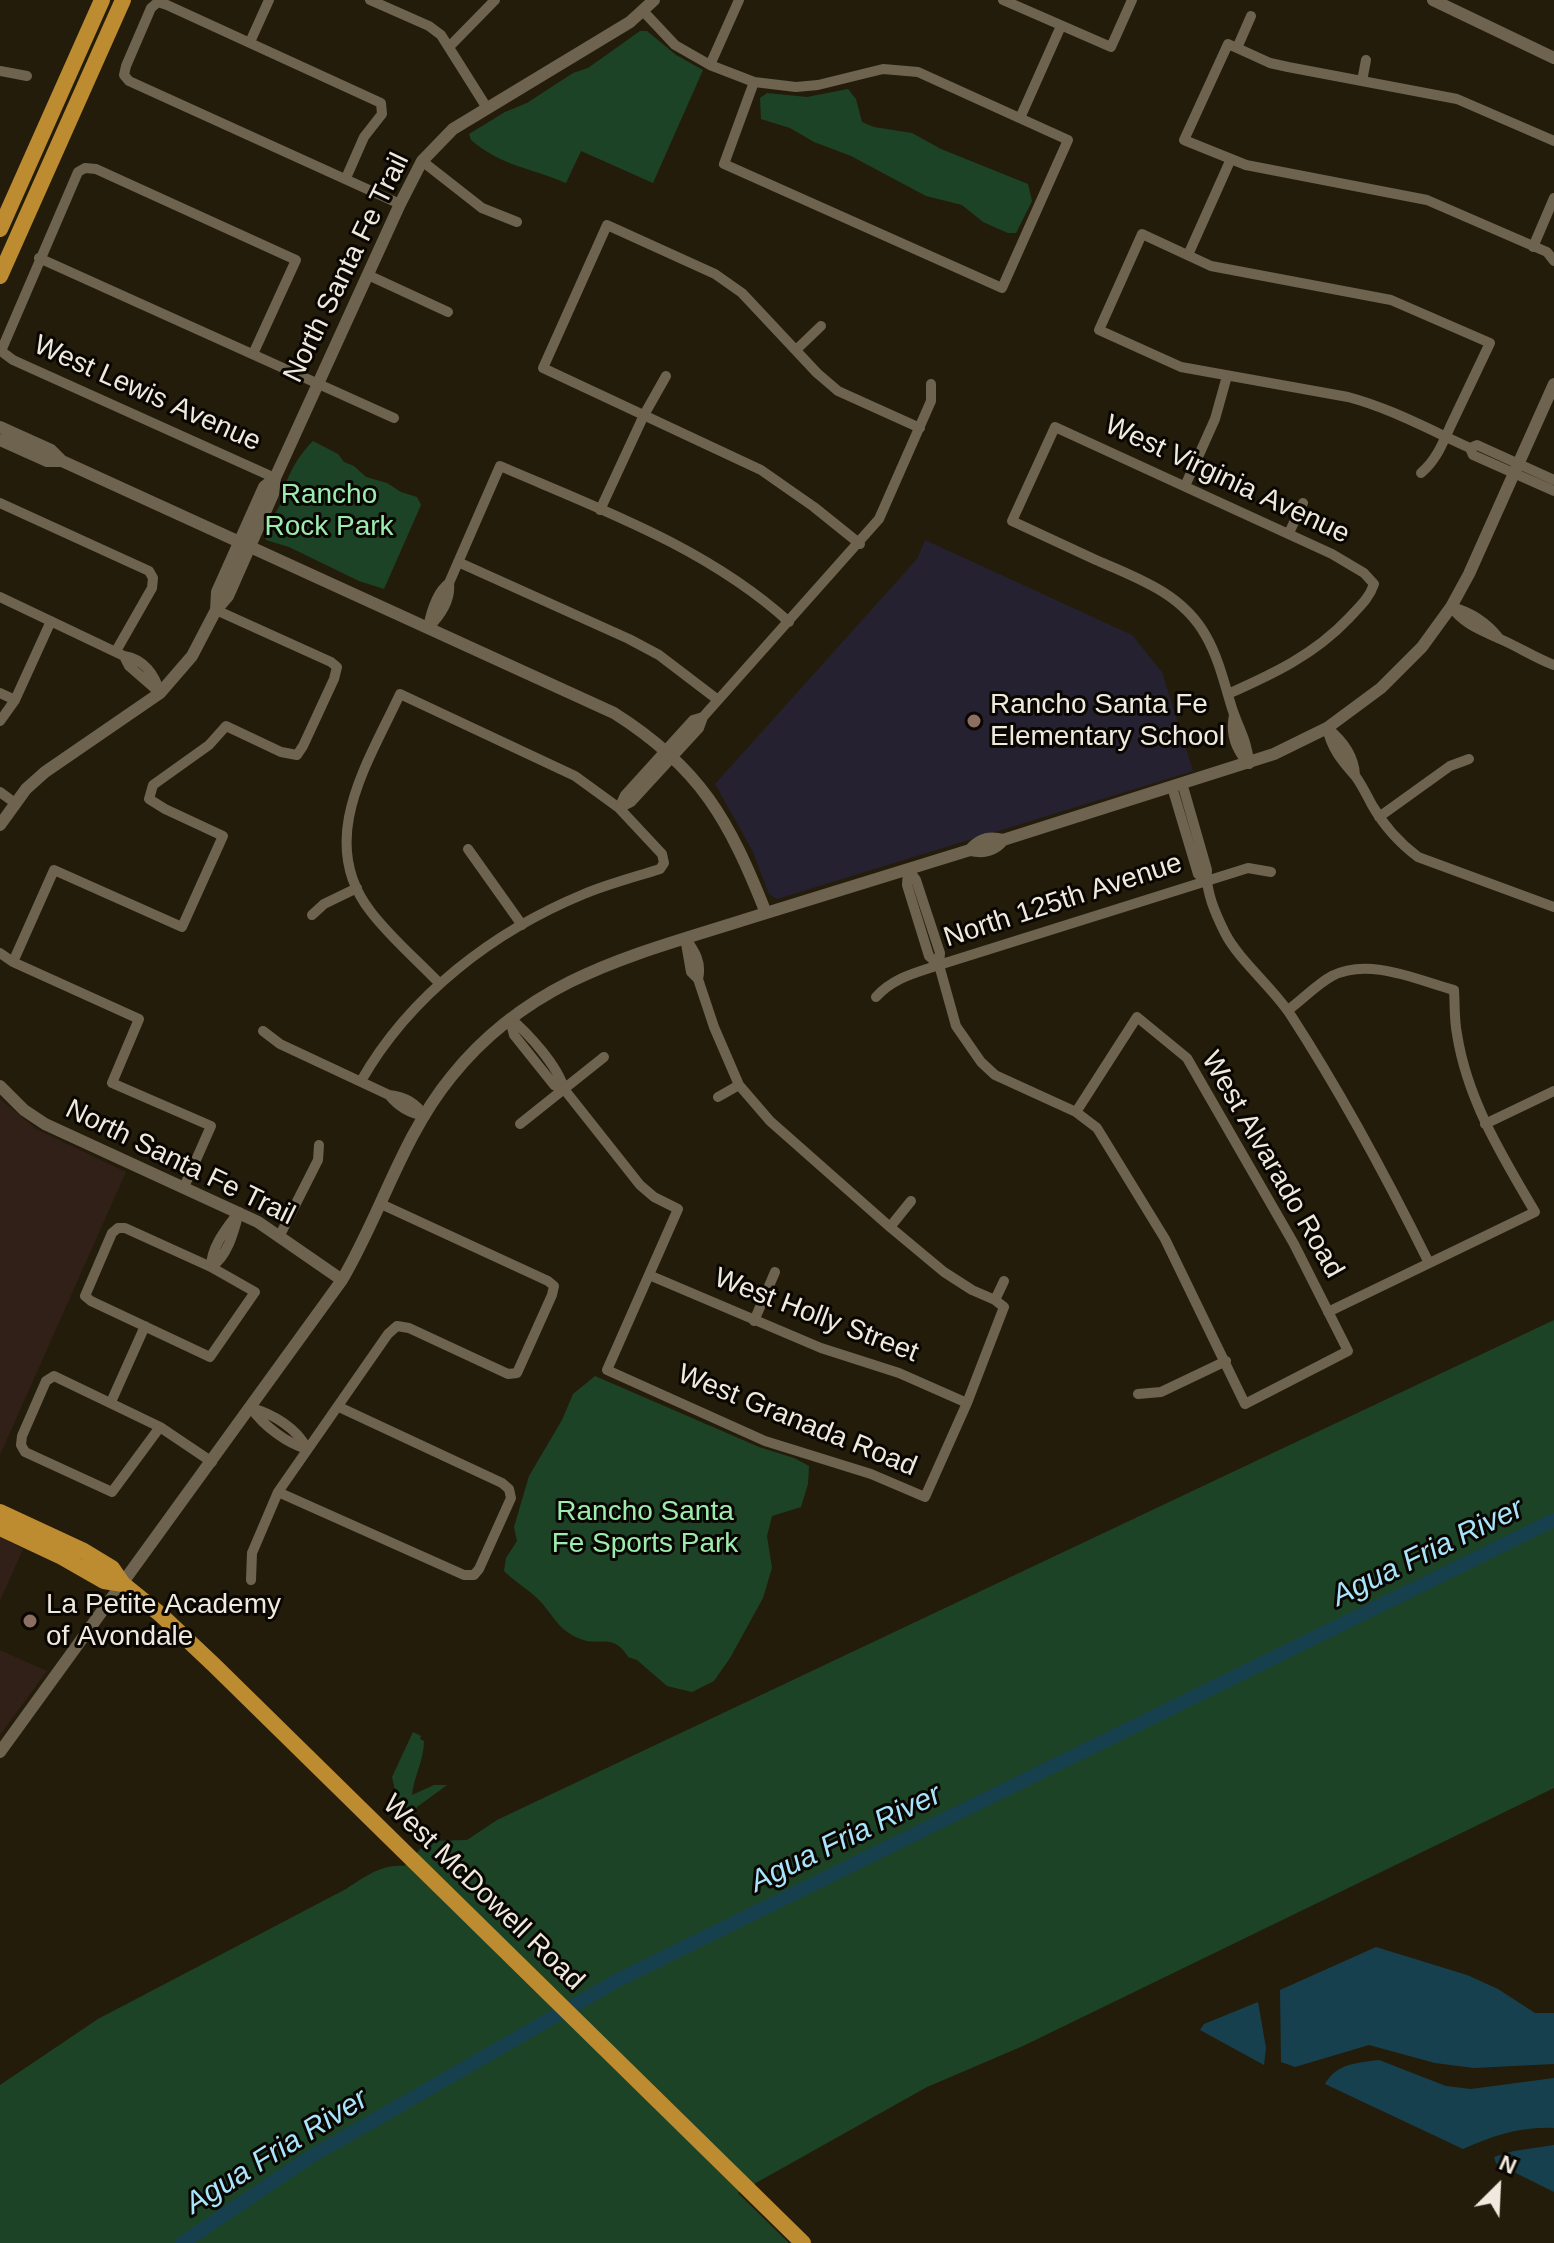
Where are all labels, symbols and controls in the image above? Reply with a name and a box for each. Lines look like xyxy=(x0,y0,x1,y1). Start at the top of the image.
street label: North Santa Fe Trail xyxy=(277,148,417,388)
street label: West Lewis Avenue xyxy=(28,329,266,459)
street label: West Virginia Avenue xyxy=(1099,409,1355,551)
park label: Rancho Rock Park xyxy=(264,478,394,544)
place label: Rancho Santa Fe Elementary School xyxy=(990,688,1225,754)
marker: Rancho Santa Fe Elementary School xyxy=(965,712,983,730)
street label: North 125th Avenue xyxy=(940,847,1186,955)
street label: West Alvarado Road xyxy=(1193,1046,1351,1284)
street label: North Santa Fe Trail xyxy=(60,1093,300,1233)
street label: West Holly Street xyxy=(709,1262,923,1370)
street label: West Granada Road xyxy=(673,1358,921,1484)
water label: Agua Fria River xyxy=(1326,1491,1530,1615)
park label: Rancho Santa Fe Sports Park xyxy=(552,1495,738,1561)
place label: La Petite Academy of Avondale xyxy=(46,1588,281,1654)
marker: La Petite Academy of Avondale xyxy=(21,1612,39,1630)
water label: Agua Fria River xyxy=(744,1777,948,1901)
street label: West McDowell Road xyxy=(375,1788,591,1998)
water label: Agua Fria River xyxy=(179,2082,375,2222)
north arrow xyxy=(1458,2147,1538,2227)
text: N xyxy=(1496,2150,1520,2179)

